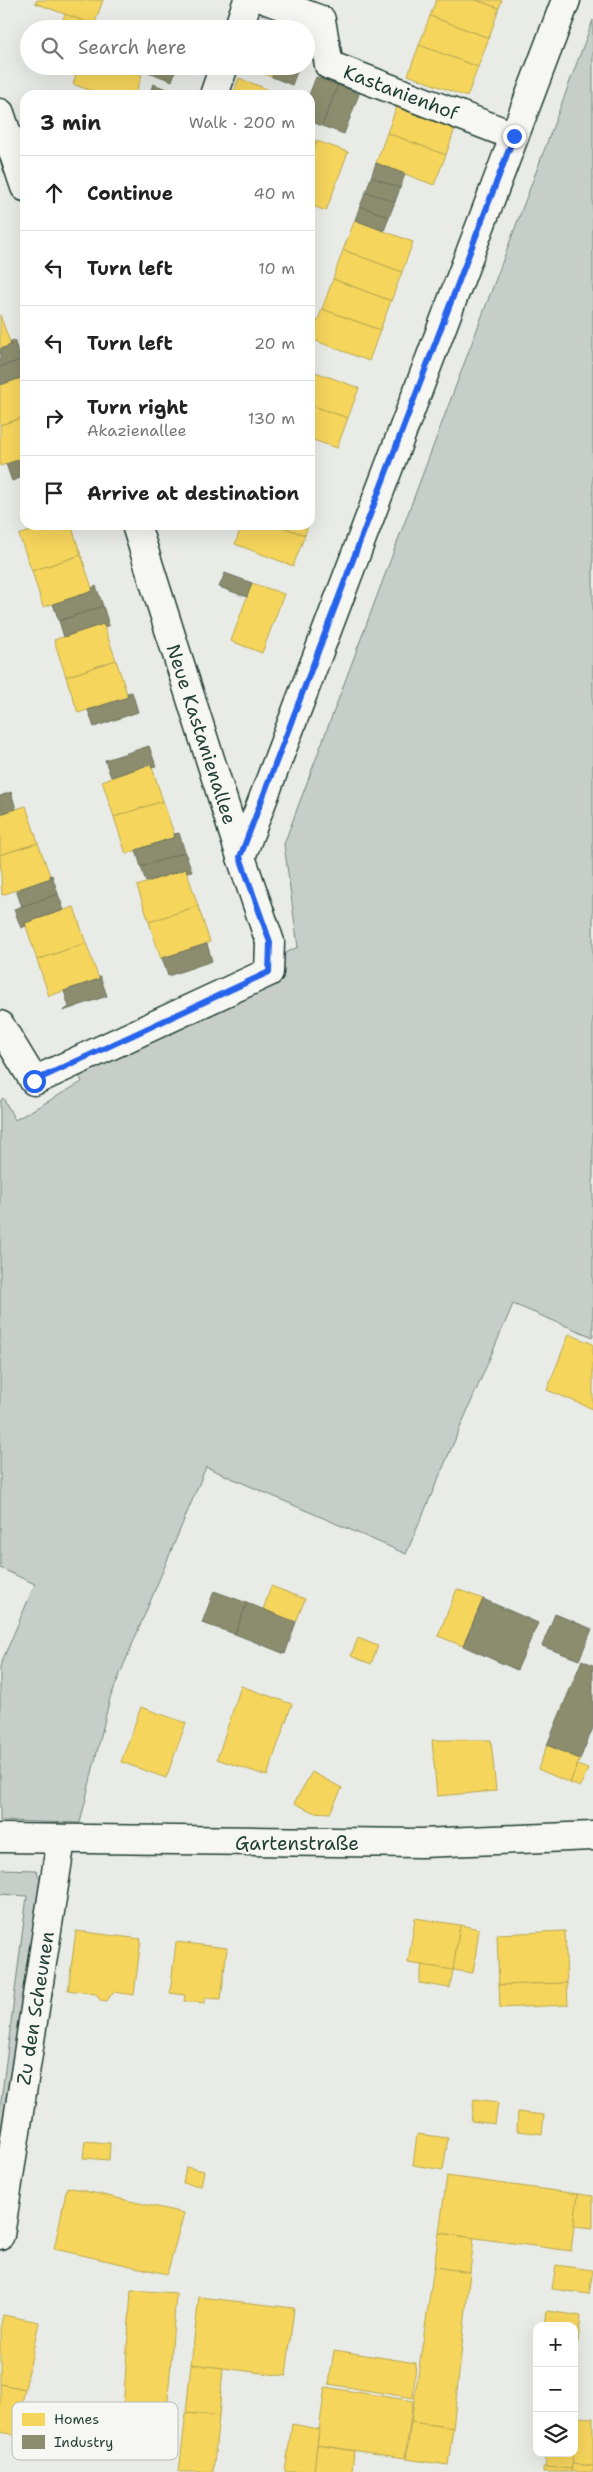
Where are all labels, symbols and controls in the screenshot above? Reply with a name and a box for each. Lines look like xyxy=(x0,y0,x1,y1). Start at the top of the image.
search box xyxy=(20,20,315,75)
icon: search xyxy=(38,34,66,62)
text: Search here xyxy=(78,35,187,60)
street label: Kastanienhof xyxy=(340,59,463,126)
text: 3 min xyxy=(40,109,101,137)
text: Walk · 200 m xyxy=(189,112,295,133)
route end xyxy=(503,125,526,148)
icon: ahead xyxy=(40,179,68,207)
text: Continue xyxy=(87,181,173,206)
text: 40 m xyxy=(253,183,295,204)
icon: left xyxy=(40,254,68,282)
text: Turn left xyxy=(87,256,173,281)
text: 10 m xyxy=(258,258,295,279)
icon: left xyxy=(40,329,68,357)
text: Turn left xyxy=(87,331,173,356)
text: 20 m xyxy=(254,333,295,354)
text: Turn right xyxy=(87,395,188,420)
icon: right xyxy=(40,404,68,432)
text: 130 m xyxy=(248,408,295,429)
text: Akazienallee xyxy=(87,420,187,441)
icon: arrive xyxy=(40,479,68,507)
text: Arrive at destination xyxy=(87,481,299,506)
street label: Neue Kastanienallee xyxy=(161,641,242,827)
route start xyxy=(23,1070,46,1093)
street label: Gartenstraße xyxy=(235,1831,359,1856)
street label: Zu den Scheunen xyxy=(11,1930,60,2087)
map controls xyxy=(533,2322,578,2457)
button: + xyxy=(533,2322,578,2367)
button: − xyxy=(533,2367,578,2412)
legend xyxy=(12,2402,178,2460)
text: Homes xyxy=(54,2410,99,2428)
button: layers xyxy=(533,2412,578,2457)
text: Industry xyxy=(54,2433,113,2451)

